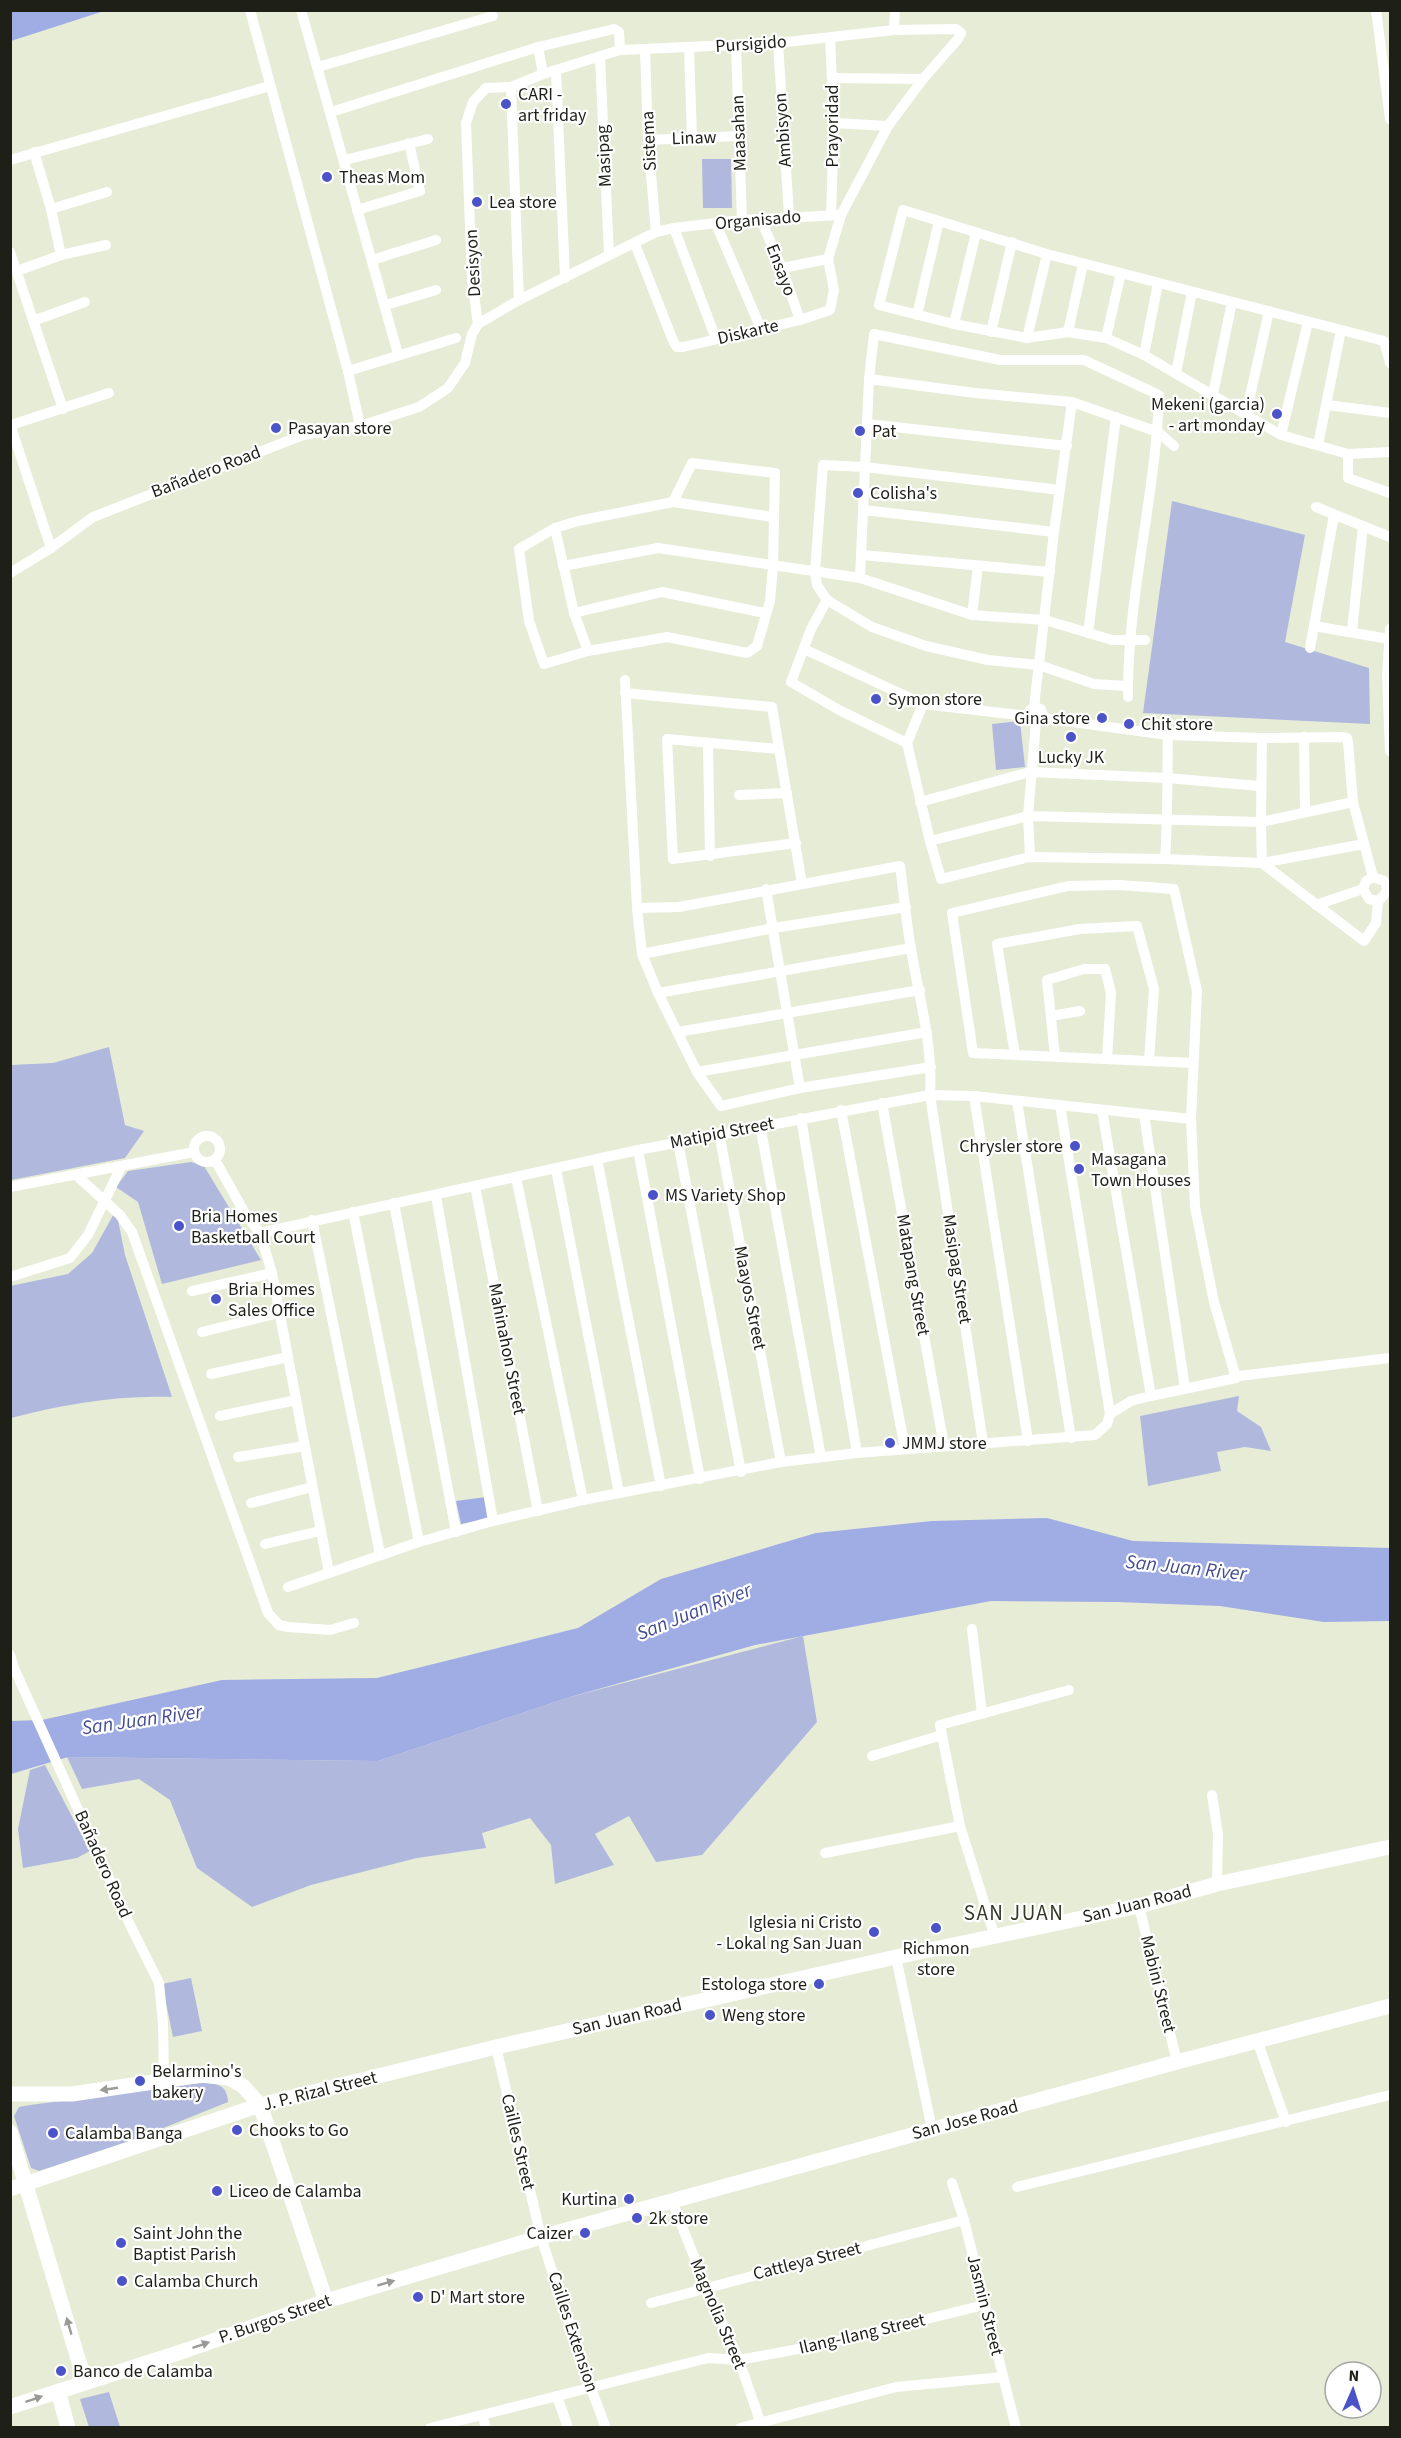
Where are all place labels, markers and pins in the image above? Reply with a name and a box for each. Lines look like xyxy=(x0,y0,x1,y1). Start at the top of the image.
place label: CARI - art friday xyxy=(518,82,587,128)
marker: CARI - art friday xyxy=(499,97,513,111)
place label: Theas Mom xyxy=(339,165,425,190)
marker: Theas Mom xyxy=(320,170,334,184)
place label: Lea store xyxy=(489,190,557,215)
marker: Lea store xyxy=(470,195,484,209)
place label: Mekeni (garcia) - art monday xyxy=(1151,392,1266,438)
marker: Mekeni (garcia) - art monday xyxy=(1270,407,1284,421)
place label: Pasayan store xyxy=(288,416,392,441)
place label: Pat xyxy=(872,419,896,444)
marker: Pasayan store xyxy=(269,421,283,435)
marker: Pat xyxy=(853,424,867,438)
place label: Colisha's xyxy=(870,481,937,506)
marker: Colisha's xyxy=(851,486,865,500)
place label: Symon store xyxy=(888,687,982,712)
marker: Symon store xyxy=(869,692,883,706)
place label: Gina store xyxy=(1014,706,1090,731)
marker: Gina store xyxy=(1095,711,1109,725)
place label: Chit store xyxy=(1141,712,1213,737)
marker: Chit store xyxy=(1122,717,1136,731)
marker: Lucky JK xyxy=(1064,730,1078,744)
place label: Lucky JK xyxy=(1038,745,1105,770)
place label: Chrysler store xyxy=(959,1134,1063,1159)
marker: Chrysler store xyxy=(1068,1139,1082,1153)
place label: Masagana Town Houses xyxy=(1091,1147,1191,1193)
marker: Masagana Town Houses xyxy=(1072,1162,1086,1176)
place label: MS Variety Shop xyxy=(665,1183,786,1208)
marker: MS Variety Shop xyxy=(646,1188,660,1202)
place label: Bria Homes Basketball Court xyxy=(191,1204,315,1250)
marker: Bria Homes Basketball Court xyxy=(172,1219,186,1233)
place label: Bria Homes Sales Office xyxy=(228,1277,315,1323)
marker: Bria Homes Sales Office xyxy=(209,1292,223,1306)
place label: JMMJ store xyxy=(902,1431,987,1456)
marker: JMMJ store xyxy=(883,1436,897,1450)
place label: Iglesia ni Cristo - Lokal ng San Juan xyxy=(717,1910,862,1956)
marker: Richmon store xyxy=(929,1921,943,1935)
marker: Iglesia ni Cristo - Lokal ng San Juan xyxy=(867,1925,881,1939)
place label: Richmon store xyxy=(902,1936,970,1982)
place label: Estologa store xyxy=(701,1972,807,1997)
marker: Estologa store xyxy=(812,1977,826,1991)
place label: Weng store xyxy=(722,2003,805,2028)
marker: Weng store xyxy=(703,2008,717,2022)
place label: Belarmino's bakery xyxy=(152,2059,242,2105)
marker: Belarmino's bakery xyxy=(133,2074,147,2088)
place label: Chooks to Go xyxy=(249,2118,349,2143)
place label: Calamba Banga xyxy=(65,2121,183,2146)
marker: Chooks to Go xyxy=(230,2123,244,2137)
marker: Calamba Banga xyxy=(46,2126,60,2140)
place label: Liceo de Calamba xyxy=(229,2179,362,2204)
marker: Liceo de Calamba xyxy=(210,2184,224,2198)
place label: Kurtina xyxy=(561,2187,617,2212)
marker: Kurtina xyxy=(622,2192,636,2206)
place label: 2k store xyxy=(649,2206,708,2231)
marker: 2k store xyxy=(630,2211,644,2225)
place label: Saint John the Baptist Parish xyxy=(133,2221,242,2267)
place label: Caizer xyxy=(527,2221,574,2246)
marker: Caizer xyxy=(578,2226,592,2240)
marker: Saint John the Baptist Parish xyxy=(114,2236,128,2250)
place label: Calamba Church xyxy=(134,2269,258,2294)
marker: Calamba Church xyxy=(115,2274,129,2288)
place label: D' Mart store xyxy=(430,2285,525,2310)
marker: D' Mart store xyxy=(411,2290,425,2304)
place label: Banco de Calamba xyxy=(73,2359,213,2384)
marker: Banco de Calamba xyxy=(54,2364,68,2378)

